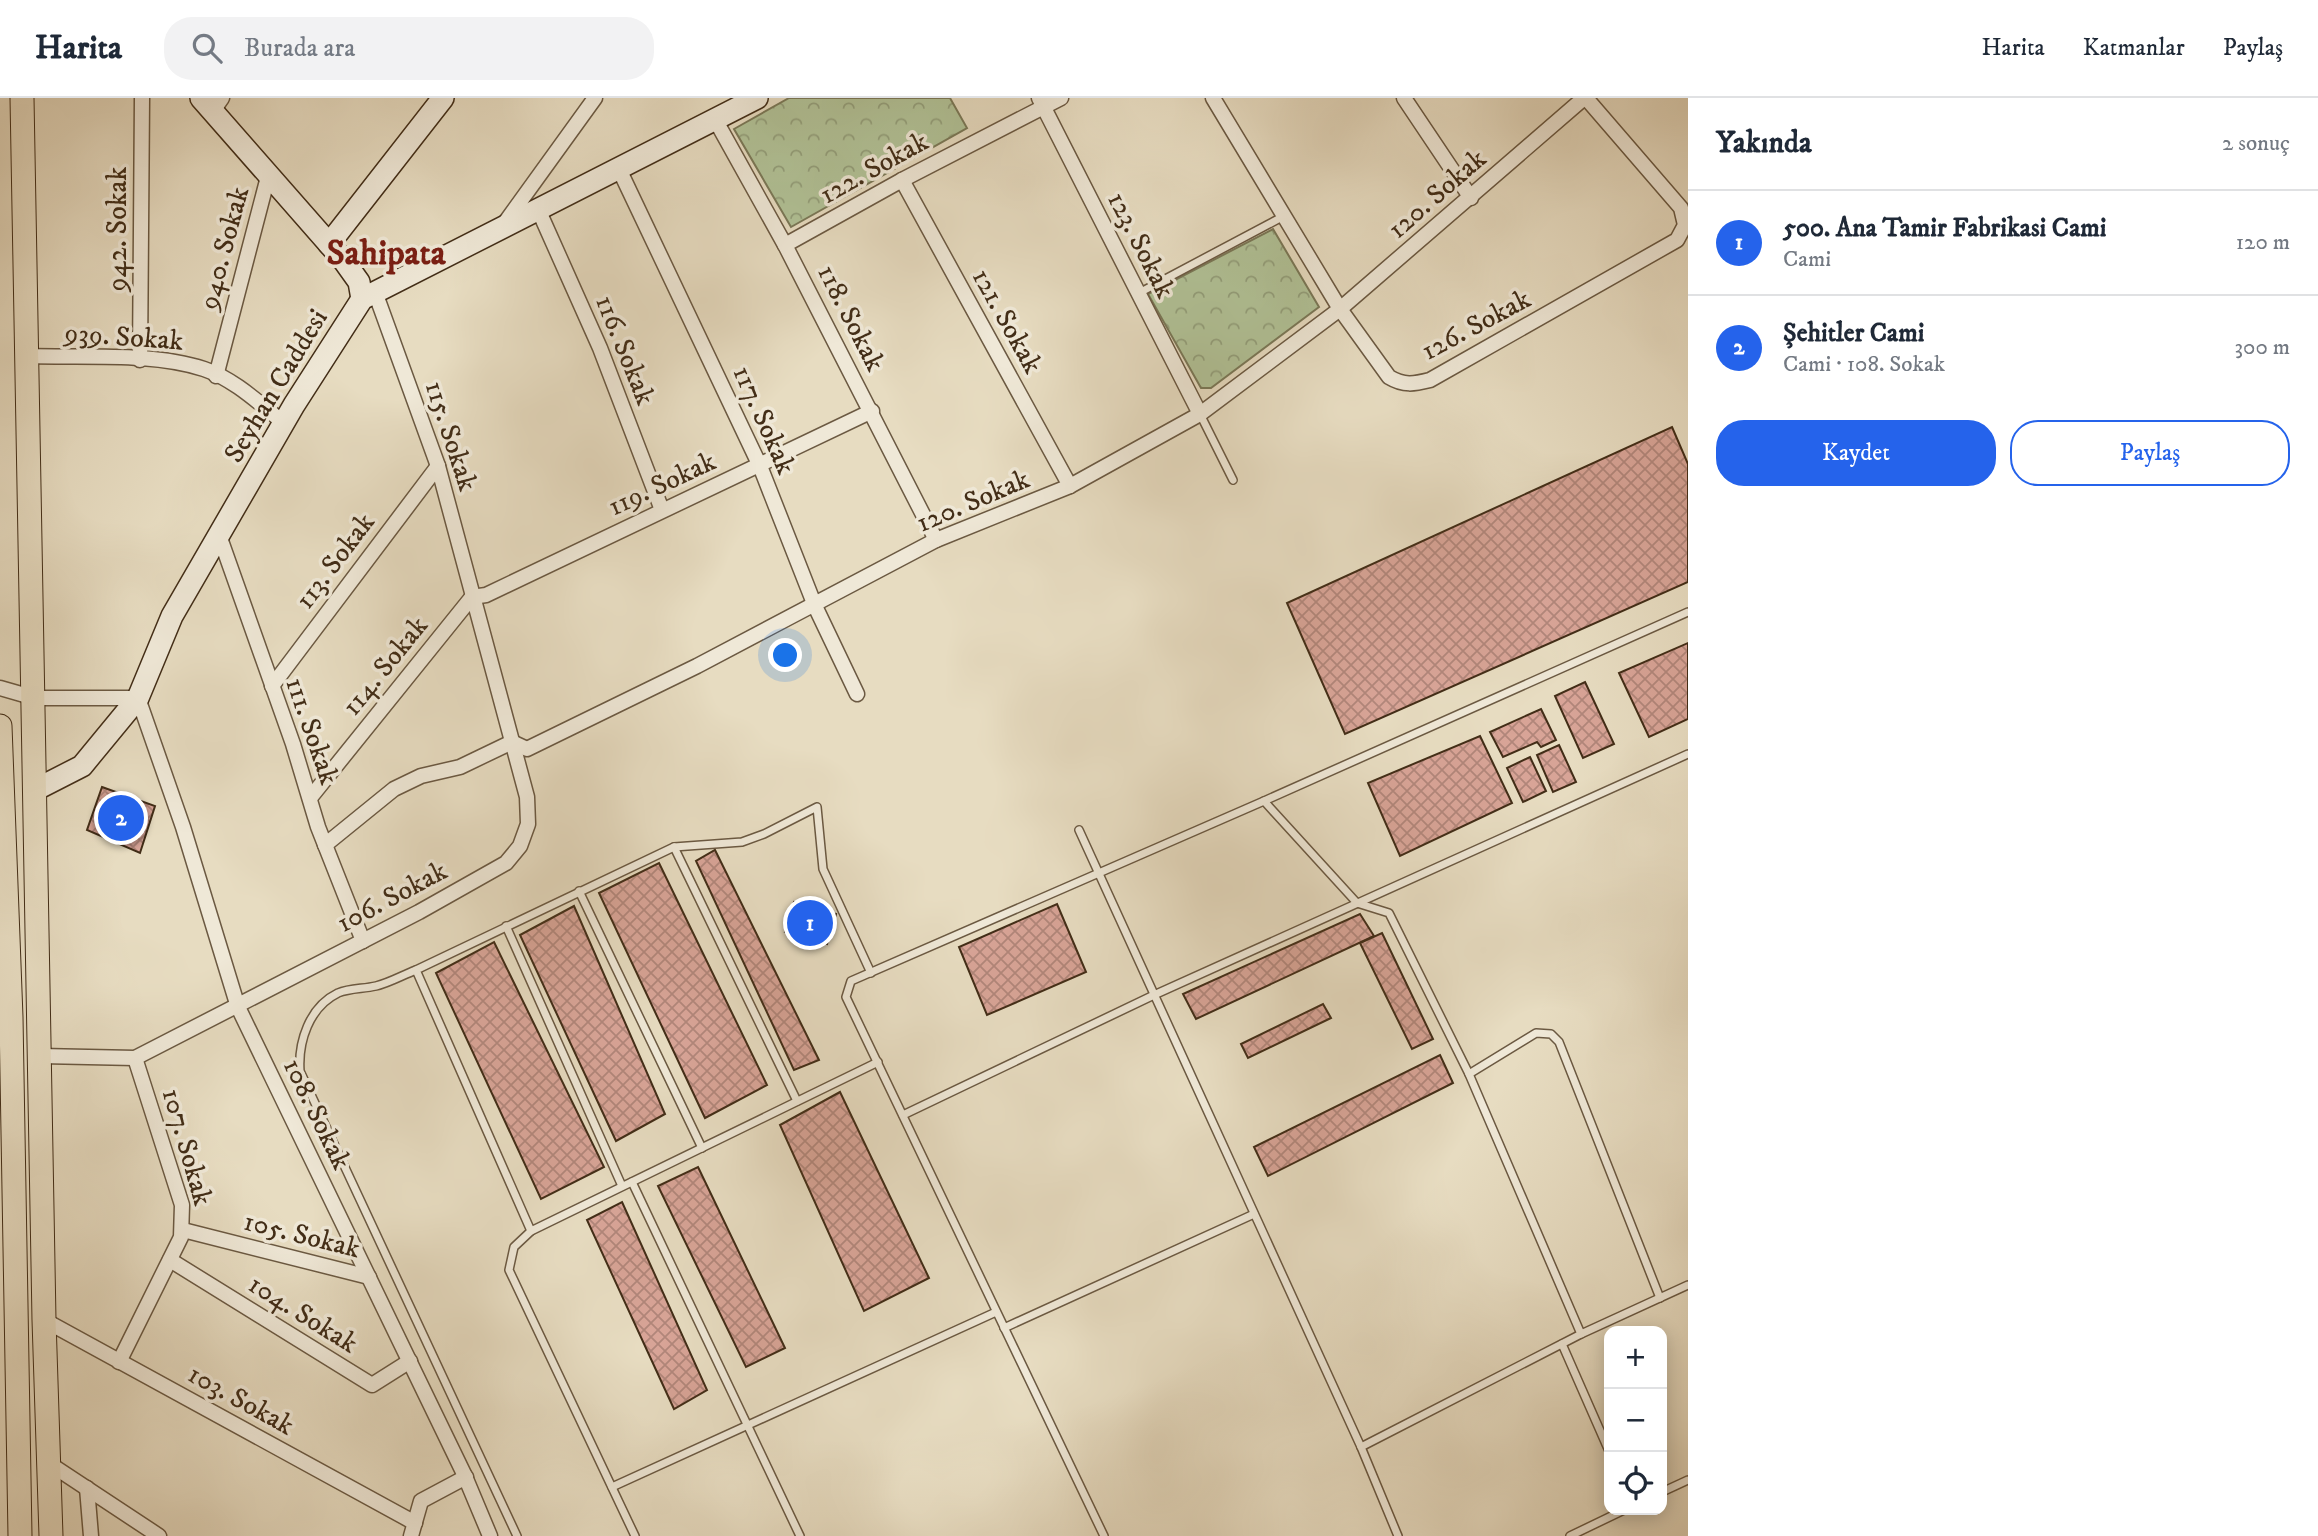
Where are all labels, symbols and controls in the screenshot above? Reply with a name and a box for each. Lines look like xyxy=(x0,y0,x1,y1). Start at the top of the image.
search box xyxy=(164,17,654,80)
text: Harita xyxy=(35,28,122,69)
icon: search xyxy=(188,29,226,67)
text: Burada ara xyxy=(244,32,355,65)
text: Harita xyxy=(1981,33,2045,63)
text: Katmanlar xyxy=(2083,33,2185,63)
text: Paylaş xyxy=(2223,33,2283,63)
street label: 122. Sokak xyxy=(814,124,934,212)
text: Yakında xyxy=(1716,125,1812,162)
text: 2 sonuç xyxy=(2222,129,2290,158)
street label: 120. Sokak xyxy=(1380,141,1494,246)
street label: 942. Sokak xyxy=(100,167,135,293)
street label: 940. Sokak xyxy=(190,183,257,315)
street label: 123. Sokak xyxy=(1099,186,1183,304)
text: 500. Ana Tamir Fabrikasi Cami xyxy=(1783,212,2106,245)
text: 1 xyxy=(1735,228,1743,257)
text: 120 m xyxy=(2236,228,2290,257)
district label: Sahipata xyxy=(326,232,447,276)
text: Cami xyxy=(1783,245,1831,274)
street label: 118. Sokak xyxy=(809,259,893,377)
street label: 121. Sokak xyxy=(964,262,1050,380)
street label: 126. Sokak xyxy=(1415,282,1537,368)
street label: 116. Sokak xyxy=(587,290,663,410)
street label: Seyhan Caddesi xyxy=(216,303,336,469)
street label: 939. Sokak xyxy=(61,315,185,359)
text: Şehitler Cami xyxy=(1783,317,1924,350)
text: 2 xyxy=(1733,333,1745,362)
text: 300 m xyxy=(2234,333,2290,362)
text: Cami · 108. Sokak xyxy=(1783,350,1945,379)
street label: 117. Sokak xyxy=(724,360,804,480)
street label: 115. Sokak xyxy=(417,376,485,496)
button: Kaydet xyxy=(1716,420,1996,486)
button: Paylaş xyxy=(2010,420,2290,486)
street label: 119. Sokak xyxy=(603,444,722,524)
street label: 120. Sokak xyxy=(911,461,1035,540)
street label: 113. Sokak xyxy=(287,506,383,616)
street label: 114. Sokak xyxy=(334,609,436,723)
your location xyxy=(768,638,802,672)
street label: 111. Sokak xyxy=(277,673,347,789)
pin: 2 xyxy=(98,792,144,844)
street label: 106. Sokak xyxy=(331,853,453,941)
pin: 1 xyxy=(787,897,833,949)
street label: 108. Sokak xyxy=(275,1053,359,1176)
street label: 107. Sokak xyxy=(154,1084,220,1210)
street label: 105. Sokak xyxy=(240,1204,364,1266)
street label: 104. Sokak xyxy=(242,1267,364,1361)
map controls xyxy=(1604,1326,1667,1515)
button: + xyxy=(1604,1326,1667,1389)
street label: 103. Sokak xyxy=(182,1357,300,1444)
button: − xyxy=(1604,1389,1667,1452)
button: locate xyxy=(1604,1452,1667,1515)

